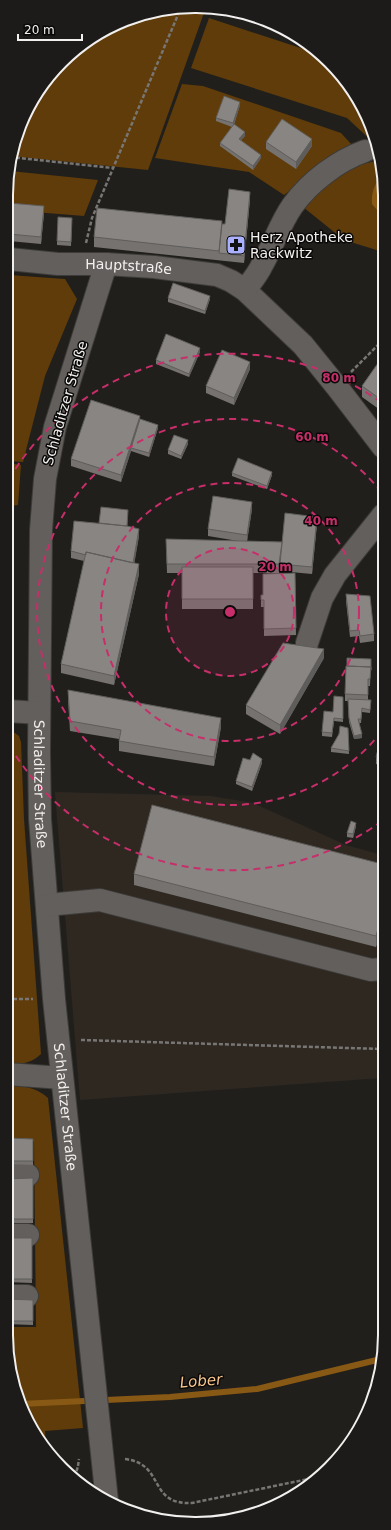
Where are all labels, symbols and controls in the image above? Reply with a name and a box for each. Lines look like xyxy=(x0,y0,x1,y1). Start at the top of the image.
scale bar xyxy=(18,16,82,42)
text: 20 m xyxy=(24,23,55,37)
place label: Herz Apotheke Rackwitz xyxy=(250,229,353,261)
pharmacy icon: Herz Apotheke Rackwitz xyxy=(225,234,247,256)
street label: Hauptstraße xyxy=(85,256,173,277)
street label: Schladitzer Straße xyxy=(40,339,90,467)
text: 80 m xyxy=(322,371,356,385)
text: 60 m xyxy=(295,430,329,444)
text: 40 m xyxy=(304,514,338,528)
text: 20 m xyxy=(258,560,292,574)
centre of rings xyxy=(223,605,237,619)
street label: Schladitzer Straße xyxy=(31,720,50,849)
street label: Schladitzer Straße xyxy=(51,1042,80,1172)
water label: Lober xyxy=(179,1370,224,1392)

